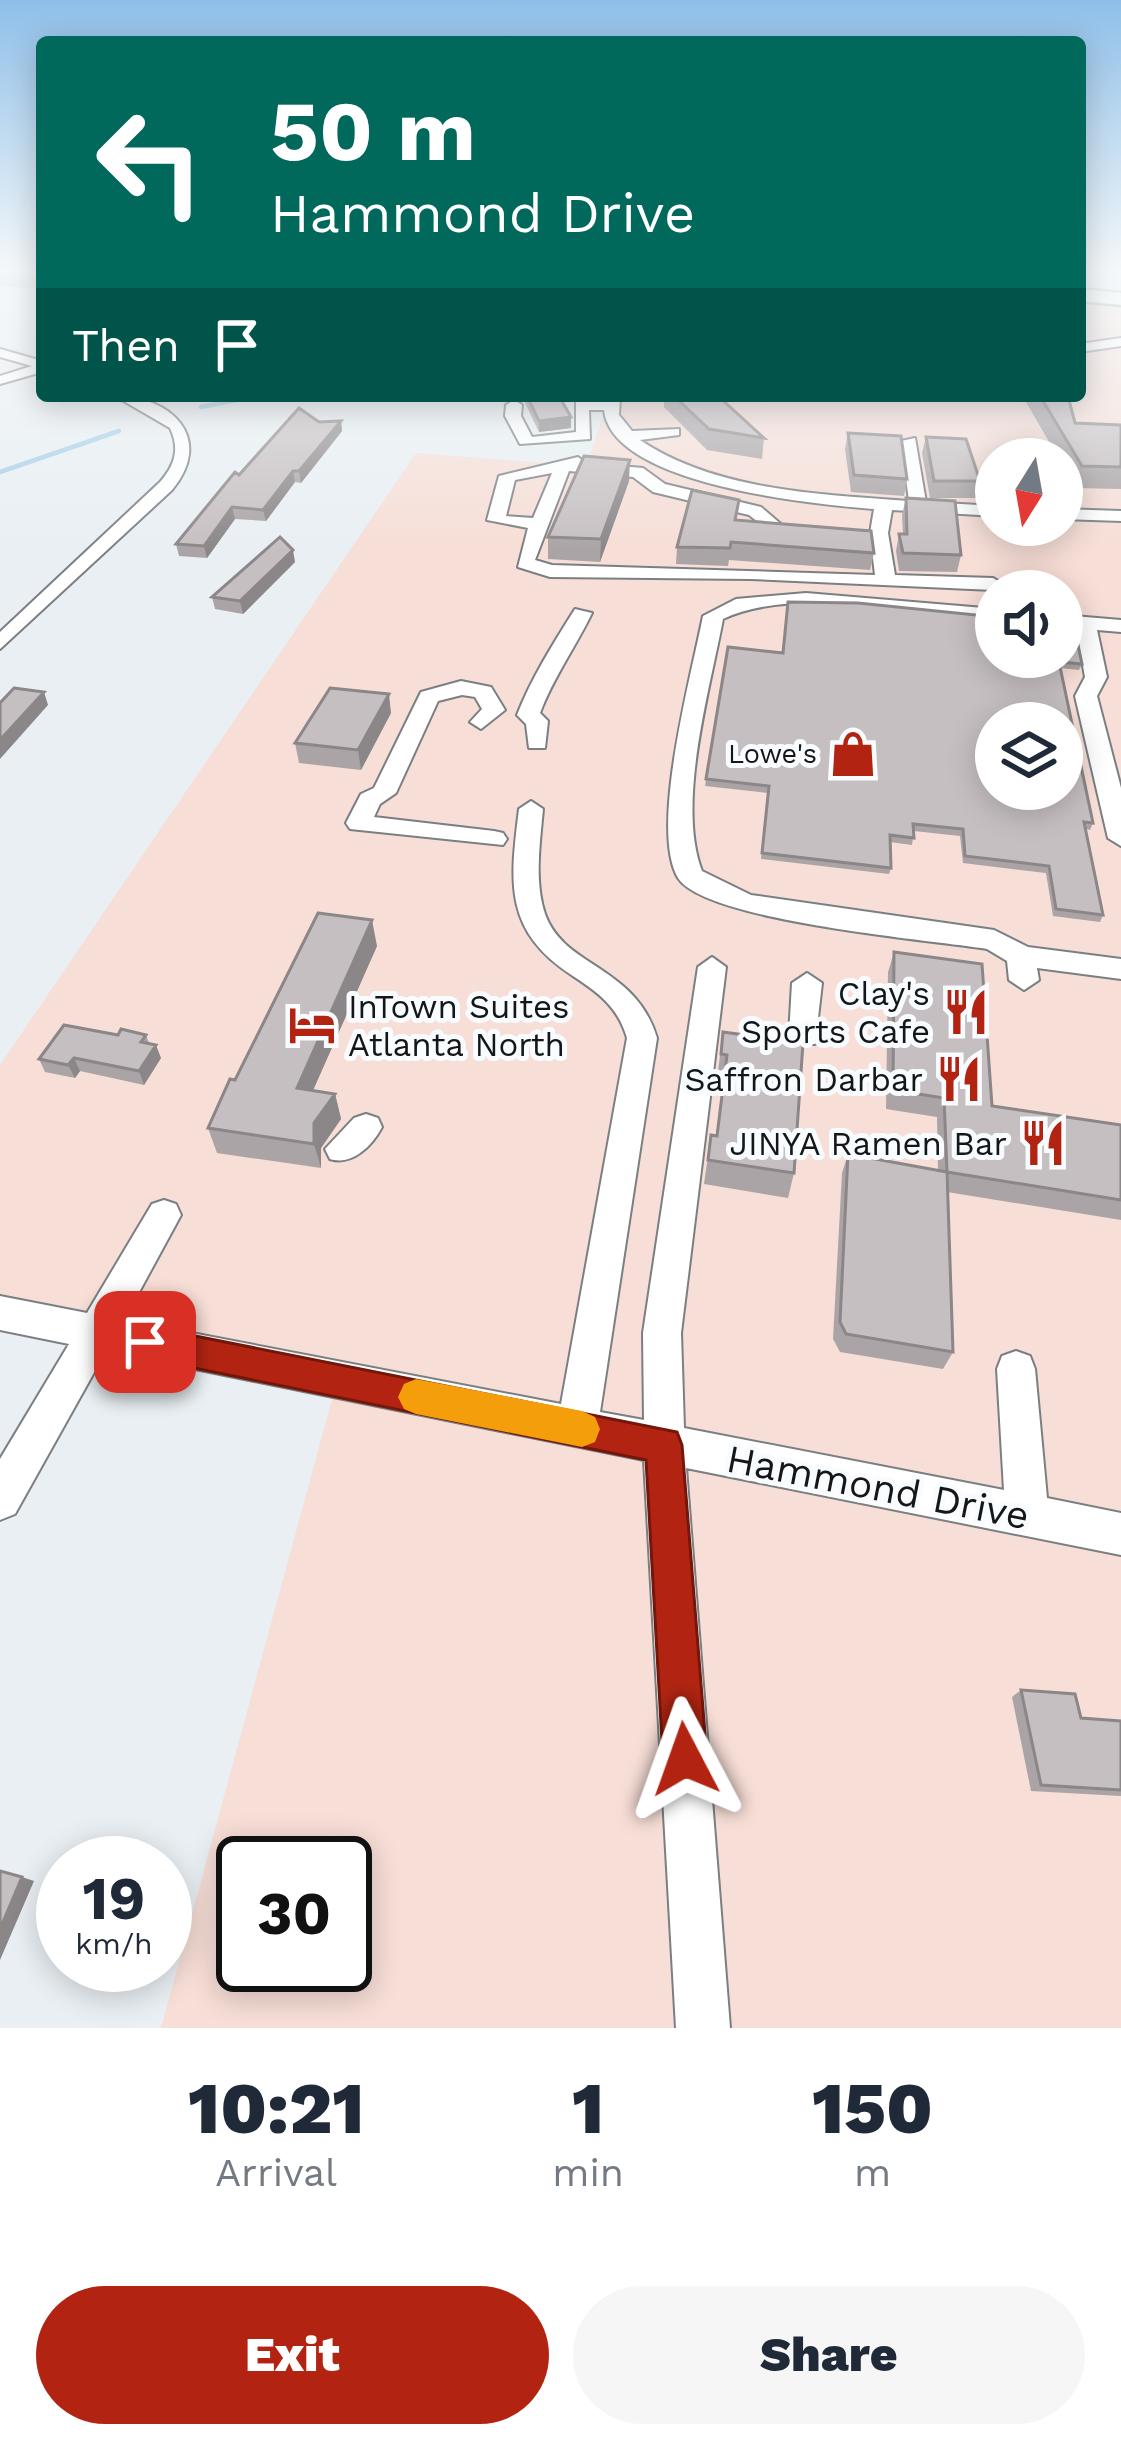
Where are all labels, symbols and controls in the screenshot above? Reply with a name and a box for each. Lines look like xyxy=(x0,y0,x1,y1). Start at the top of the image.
text: 50 m xyxy=(270,82,476,180)
icon: left xyxy=(72,84,228,240)
text: Hammond Drive xyxy=(270,182,695,245)
icon: arrive xyxy=(204,312,270,378)
text: Then xyxy=(72,319,180,372)
north arrow xyxy=(975,438,1083,546)
map controls xyxy=(975,438,1083,810)
button: sound xyxy=(975,570,1083,678)
button: layers xyxy=(975,702,1083,810)
shop icon: Lowe's xyxy=(828,729,878,779)
place label: Lowe's xyxy=(728,738,817,770)
place label: Clay's Sports Cafe xyxy=(741,974,930,1051)
place label: InTown Suites Atlanta North xyxy=(348,987,570,1064)
restaurant icon: Clay's Sports Cafe xyxy=(941,987,991,1037)
hotel icon: InTown Suites Atlanta North xyxy=(287,1000,337,1050)
restaurant icon: Saffron Darbar xyxy=(934,1054,984,1104)
place label: Saffron Darbar xyxy=(685,1060,923,1099)
restaurant icon: JINYA Ramen Bar xyxy=(1018,1118,1068,1168)
place label: JINYA Ramen Bar xyxy=(729,1124,1007,1163)
pin xyxy=(94,1291,196,1393)
icon: arrive xyxy=(112,1309,178,1375)
street label: Hammond Drive xyxy=(723,1436,1033,1538)
position arrow xyxy=(622,1696,748,1822)
speed limit sign: 30 xyxy=(216,1836,372,1992)
text: 19 xyxy=(83,1863,145,1934)
text: km/h xyxy=(75,1926,153,1961)
text: 10:21 xyxy=(188,2066,364,2150)
text: 1 xyxy=(572,2066,604,2150)
text: 150 xyxy=(812,2066,933,2150)
text: Arrival xyxy=(215,2150,337,2195)
text: min xyxy=(552,2150,624,2195)
text: m xyxy=(854,2150,891,2195)
button: Exit xyxy=(36,2286,549,2424)
button: Share xyxy=(573,2286,1085,2424)

